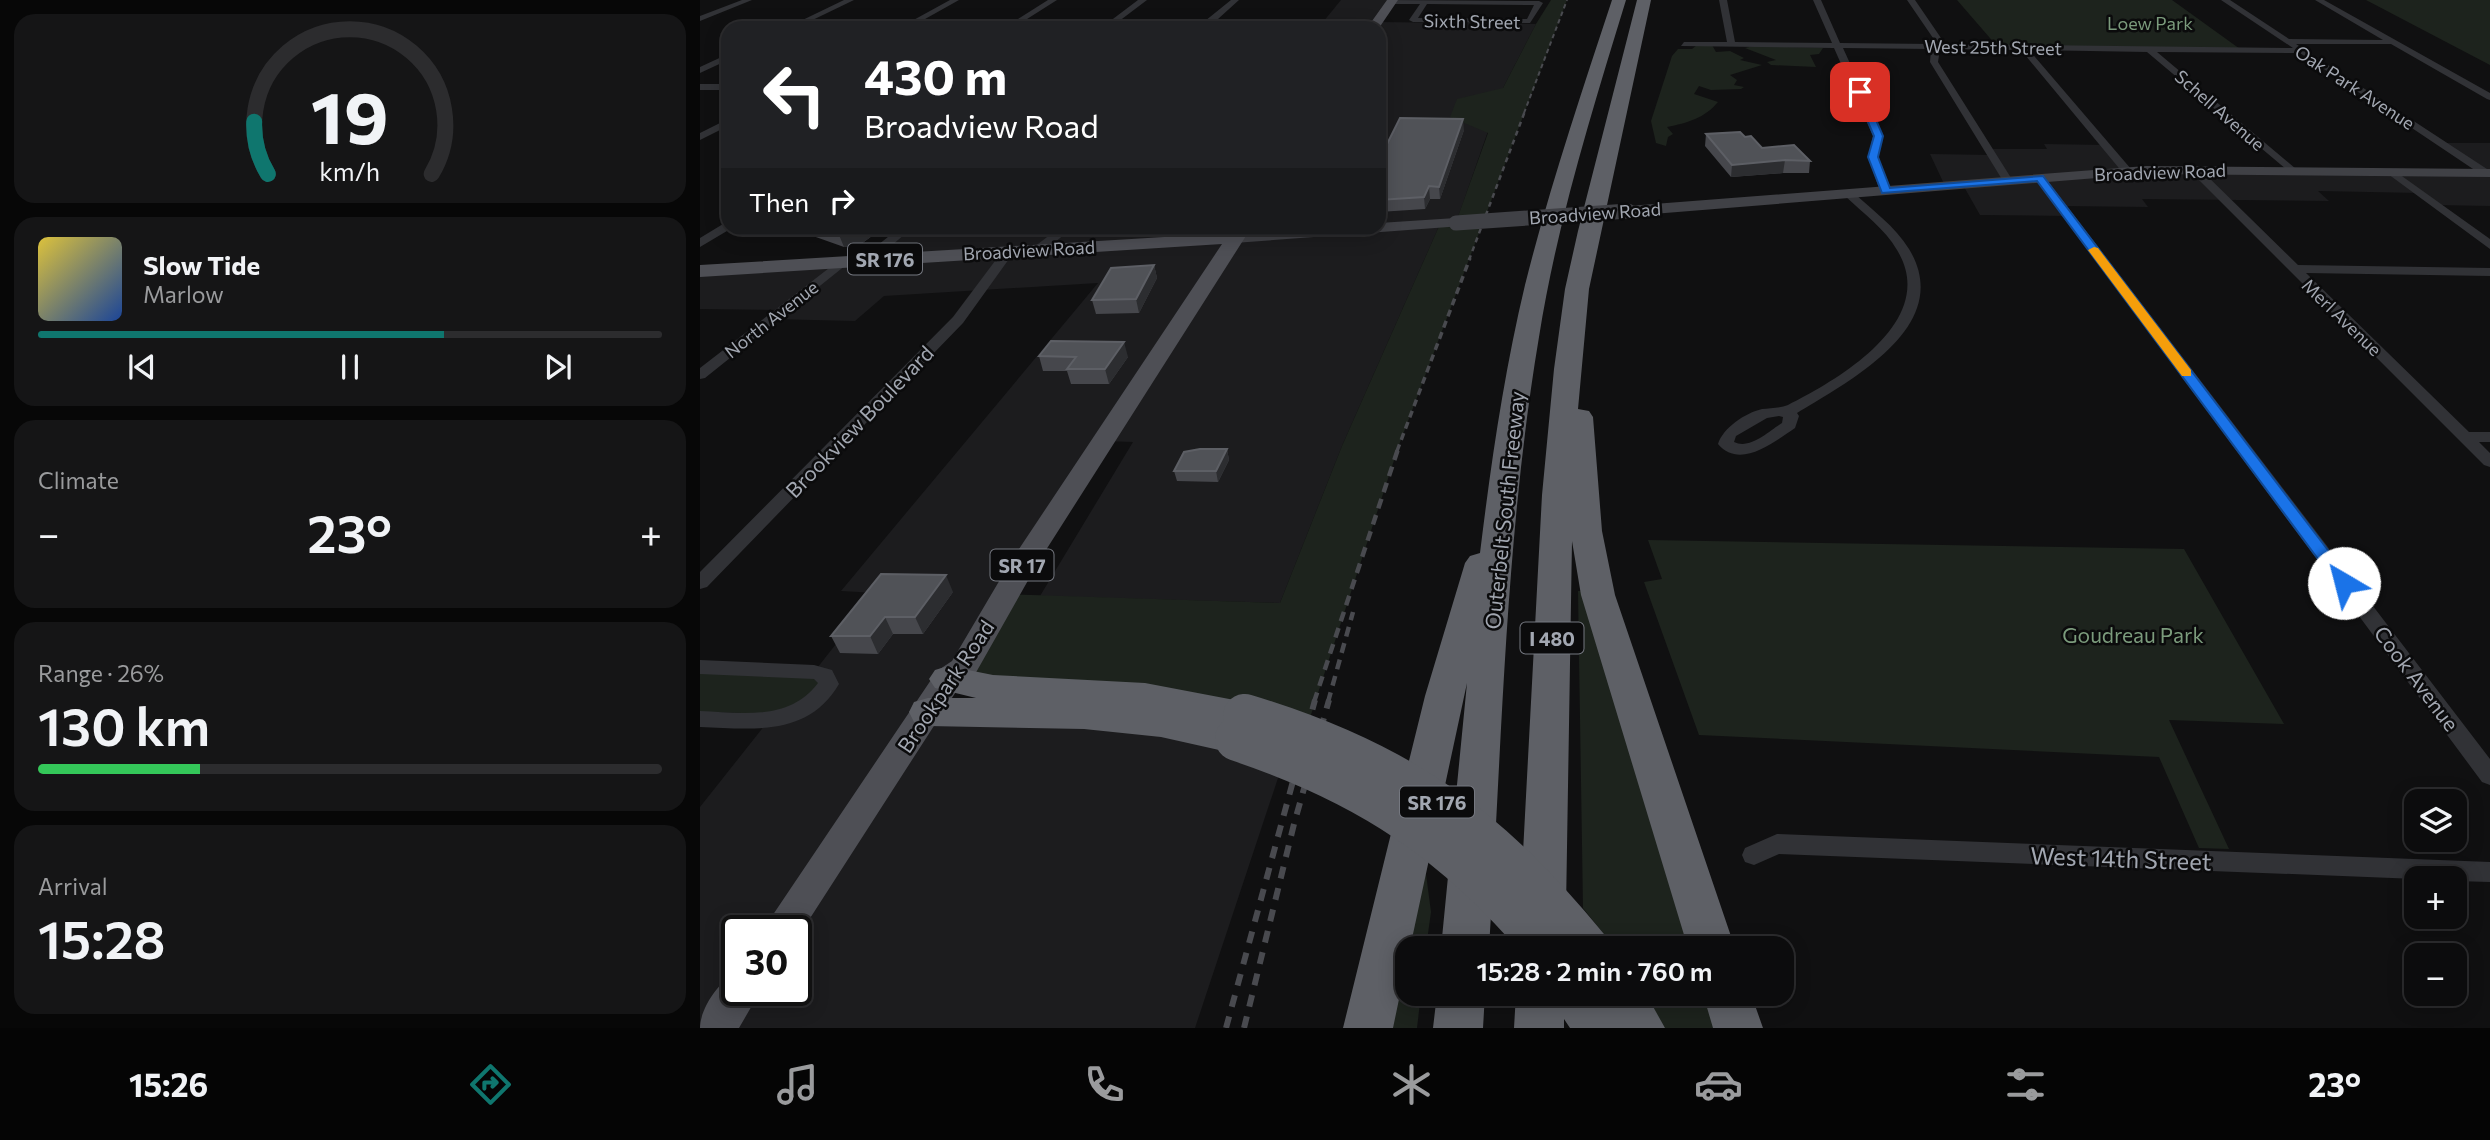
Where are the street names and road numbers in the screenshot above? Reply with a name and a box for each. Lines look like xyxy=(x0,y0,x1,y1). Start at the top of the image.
street label: Sixth Street xyxy=(1423,9,1521,33)
street label: West 25th Street xyxy=(1924,35,2062,59)
street label: Oak Park Avenue xyxy=(2291,40,2419,134)
street label: Schell Avenue xyxy=(2171,65,2269,155)
street label: Broadview Road xyxy=(2094,159,2226,185)
street label: Broadview Road xyxy=(1528,197,1662,229)
street label: Broadview Road xyxy=(962,236,1096,264)
road number: SR 176 xyxy=(848,244,922,274)
street label: Merl Avenue xyxy=(2298,274,2386,360)
street label: North Avenue xyxy=(720,276,822,362)
street label: Brookview Boulevard xyxy=(780,340,938,502)
street label: Outerbelt South Freeway xyxy=(1479,390,1529,630)
road number: SR 17 xyxy=(990,550,1054,580)
street label: Brookpark Road xyxy=(891,615,999,757)
street label: Cook Avenue xyxy=(2369,621,2465,735)
road number: I 480 xyxy=(1520,622,1584,653)
road number: SR 176 xyxy=(1400,786,1474,818)
street label: West 14th Street xyxy=(2030,840,2212,876)

